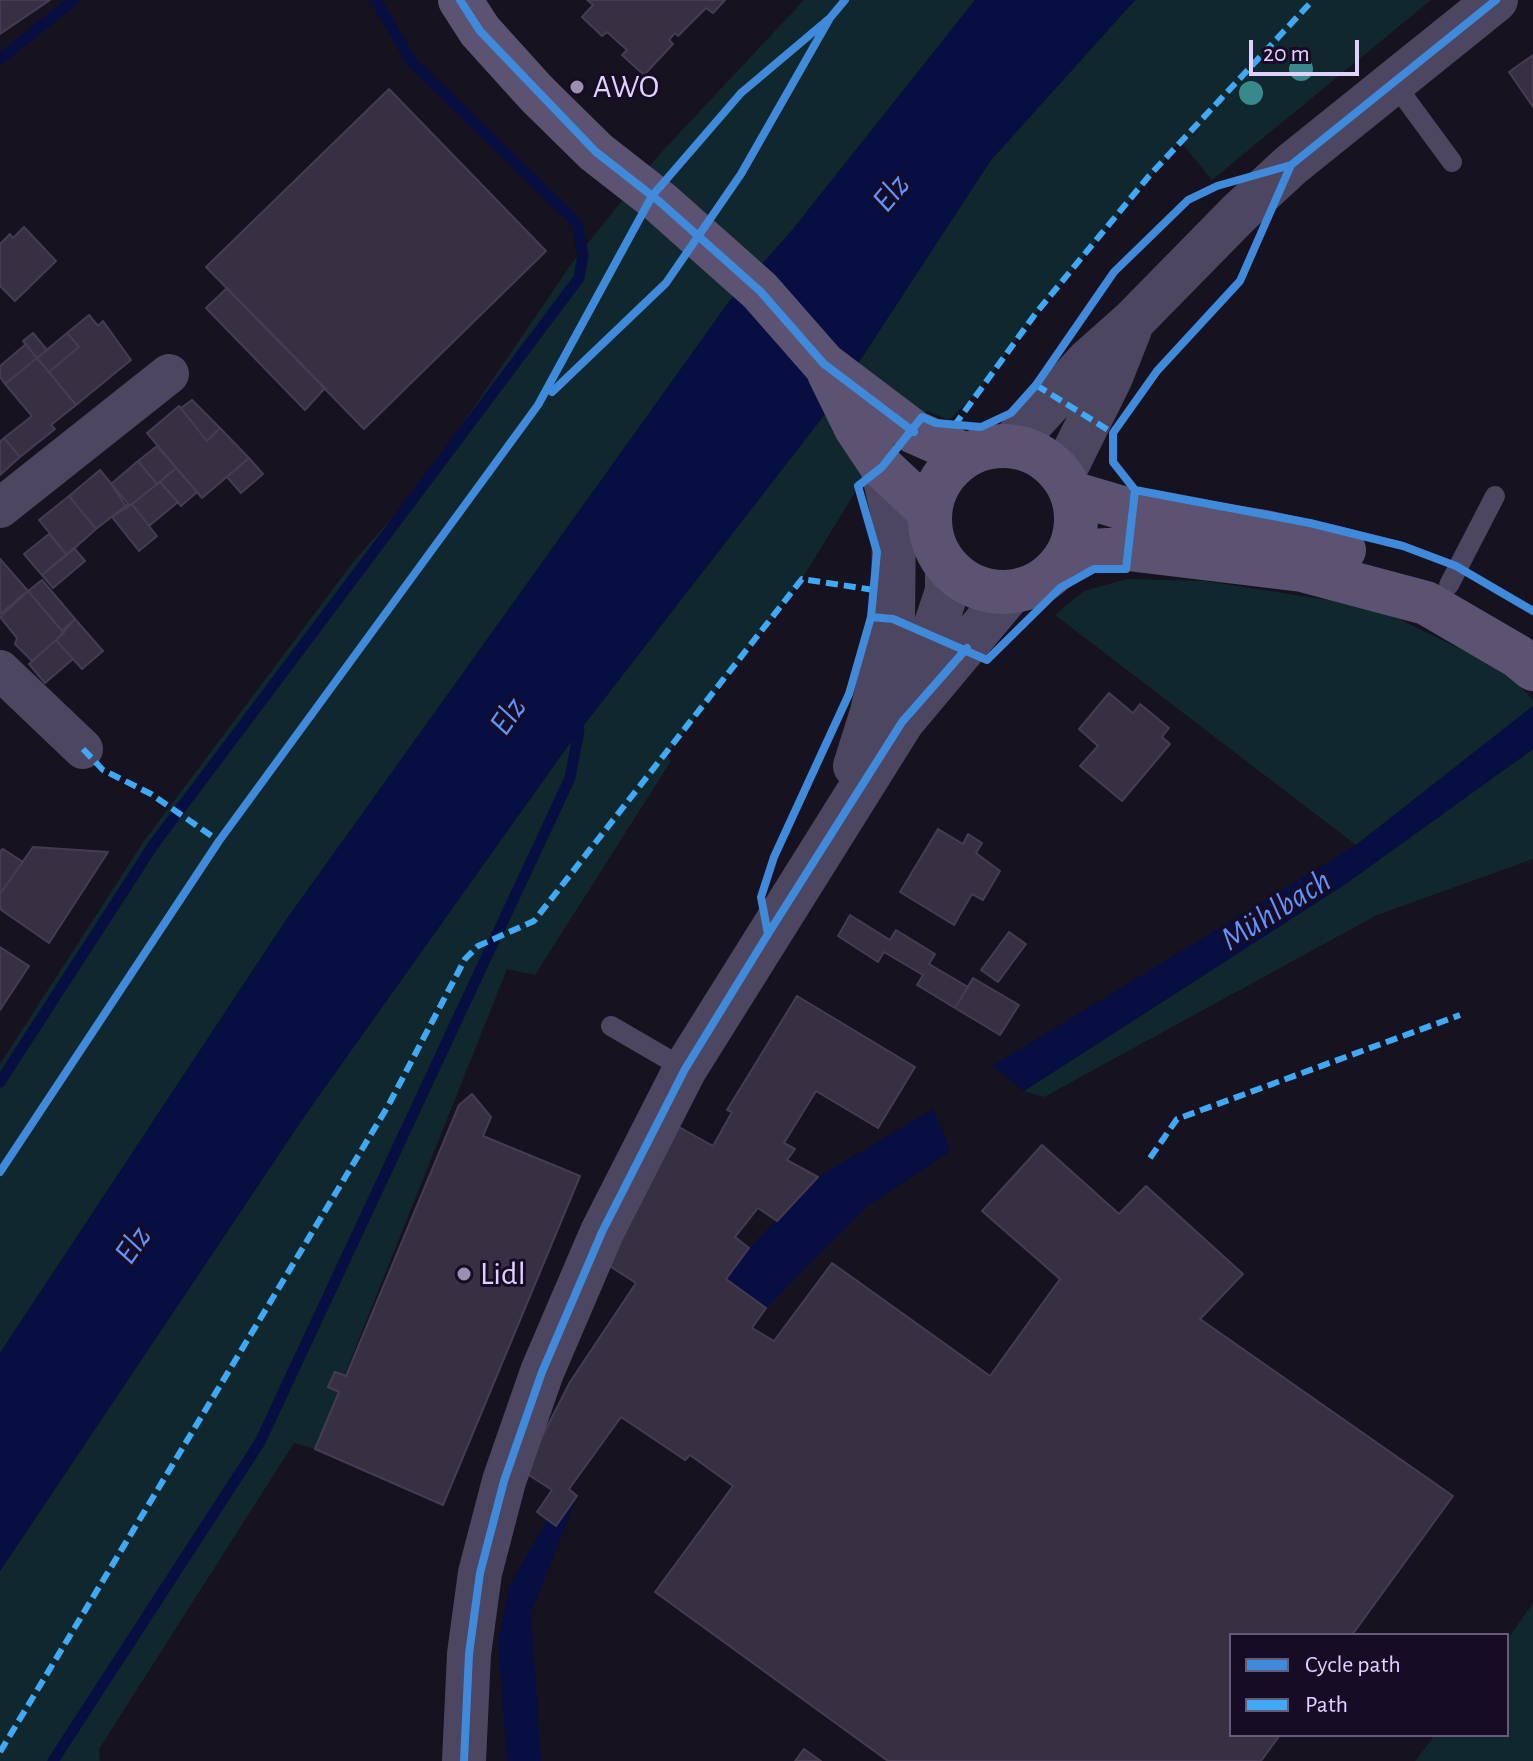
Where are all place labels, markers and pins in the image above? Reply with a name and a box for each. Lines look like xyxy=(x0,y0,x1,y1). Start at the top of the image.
place label: AWO xyxy=(593,68,659,106)
marker: AWO xyxy=(568,78,586,96)
place label: Lidl xyxy=(480,1255,526,1293)
marker: Lidl xyxy=(455,1265,473,1283)

